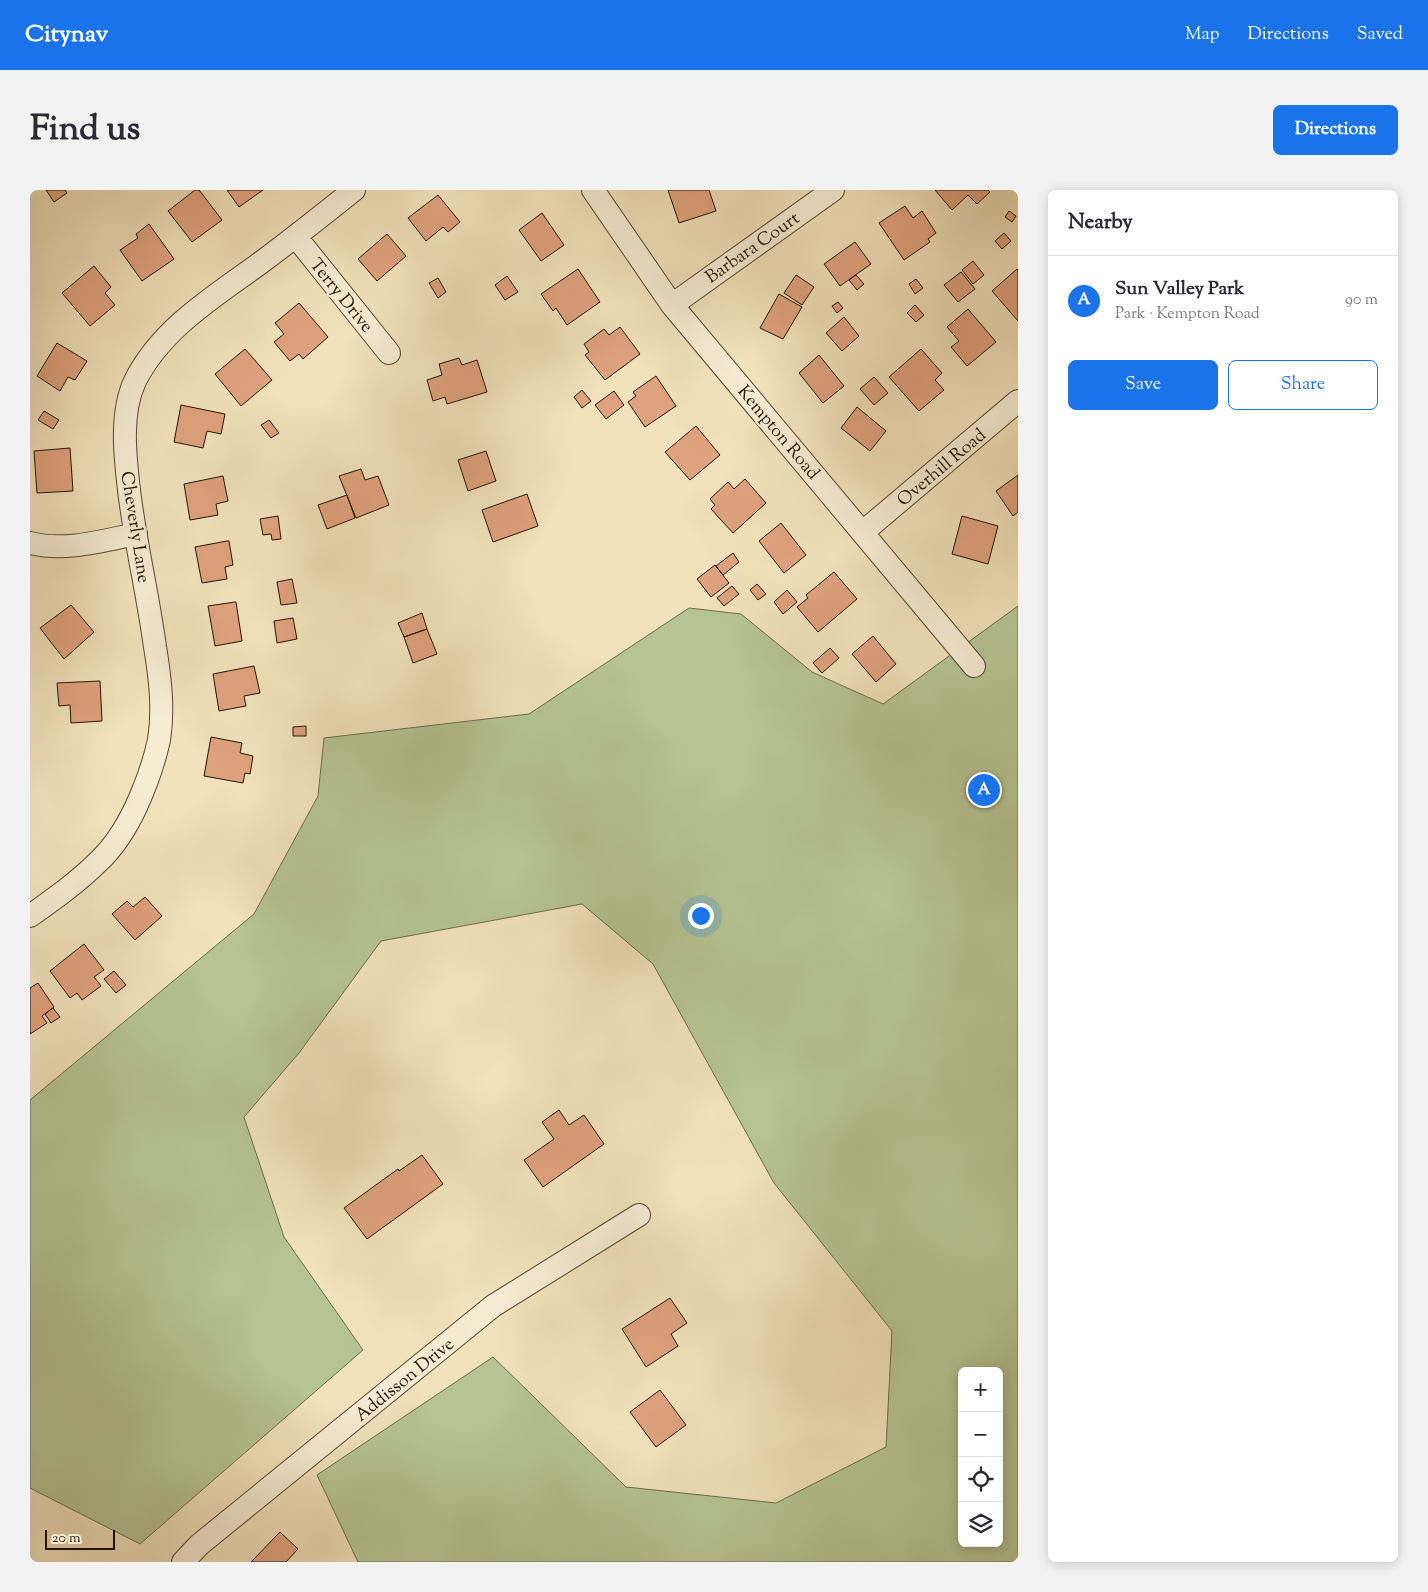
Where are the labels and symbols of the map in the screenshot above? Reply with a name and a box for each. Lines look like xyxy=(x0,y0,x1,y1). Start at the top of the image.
street label: Barbara Court xyxy=(701,206,806,291)
street label: Terry Drive xyxy=(302,253,379,339)
street label: Kempton Road xyxy=(730,380,825,486)
street label: Overhill Road xyxy=(892,423,993,514)
street label: Cheverly Lane xyxy=(112,470,156,585)
pin: A xyxy=(968,771,1000,809)
your location xyxy=(688,903,714,929)
street label: Addisson Drive xyxy=(350,1332,460,1429)
scale bar xyxy=(45,1527,115,1550)

